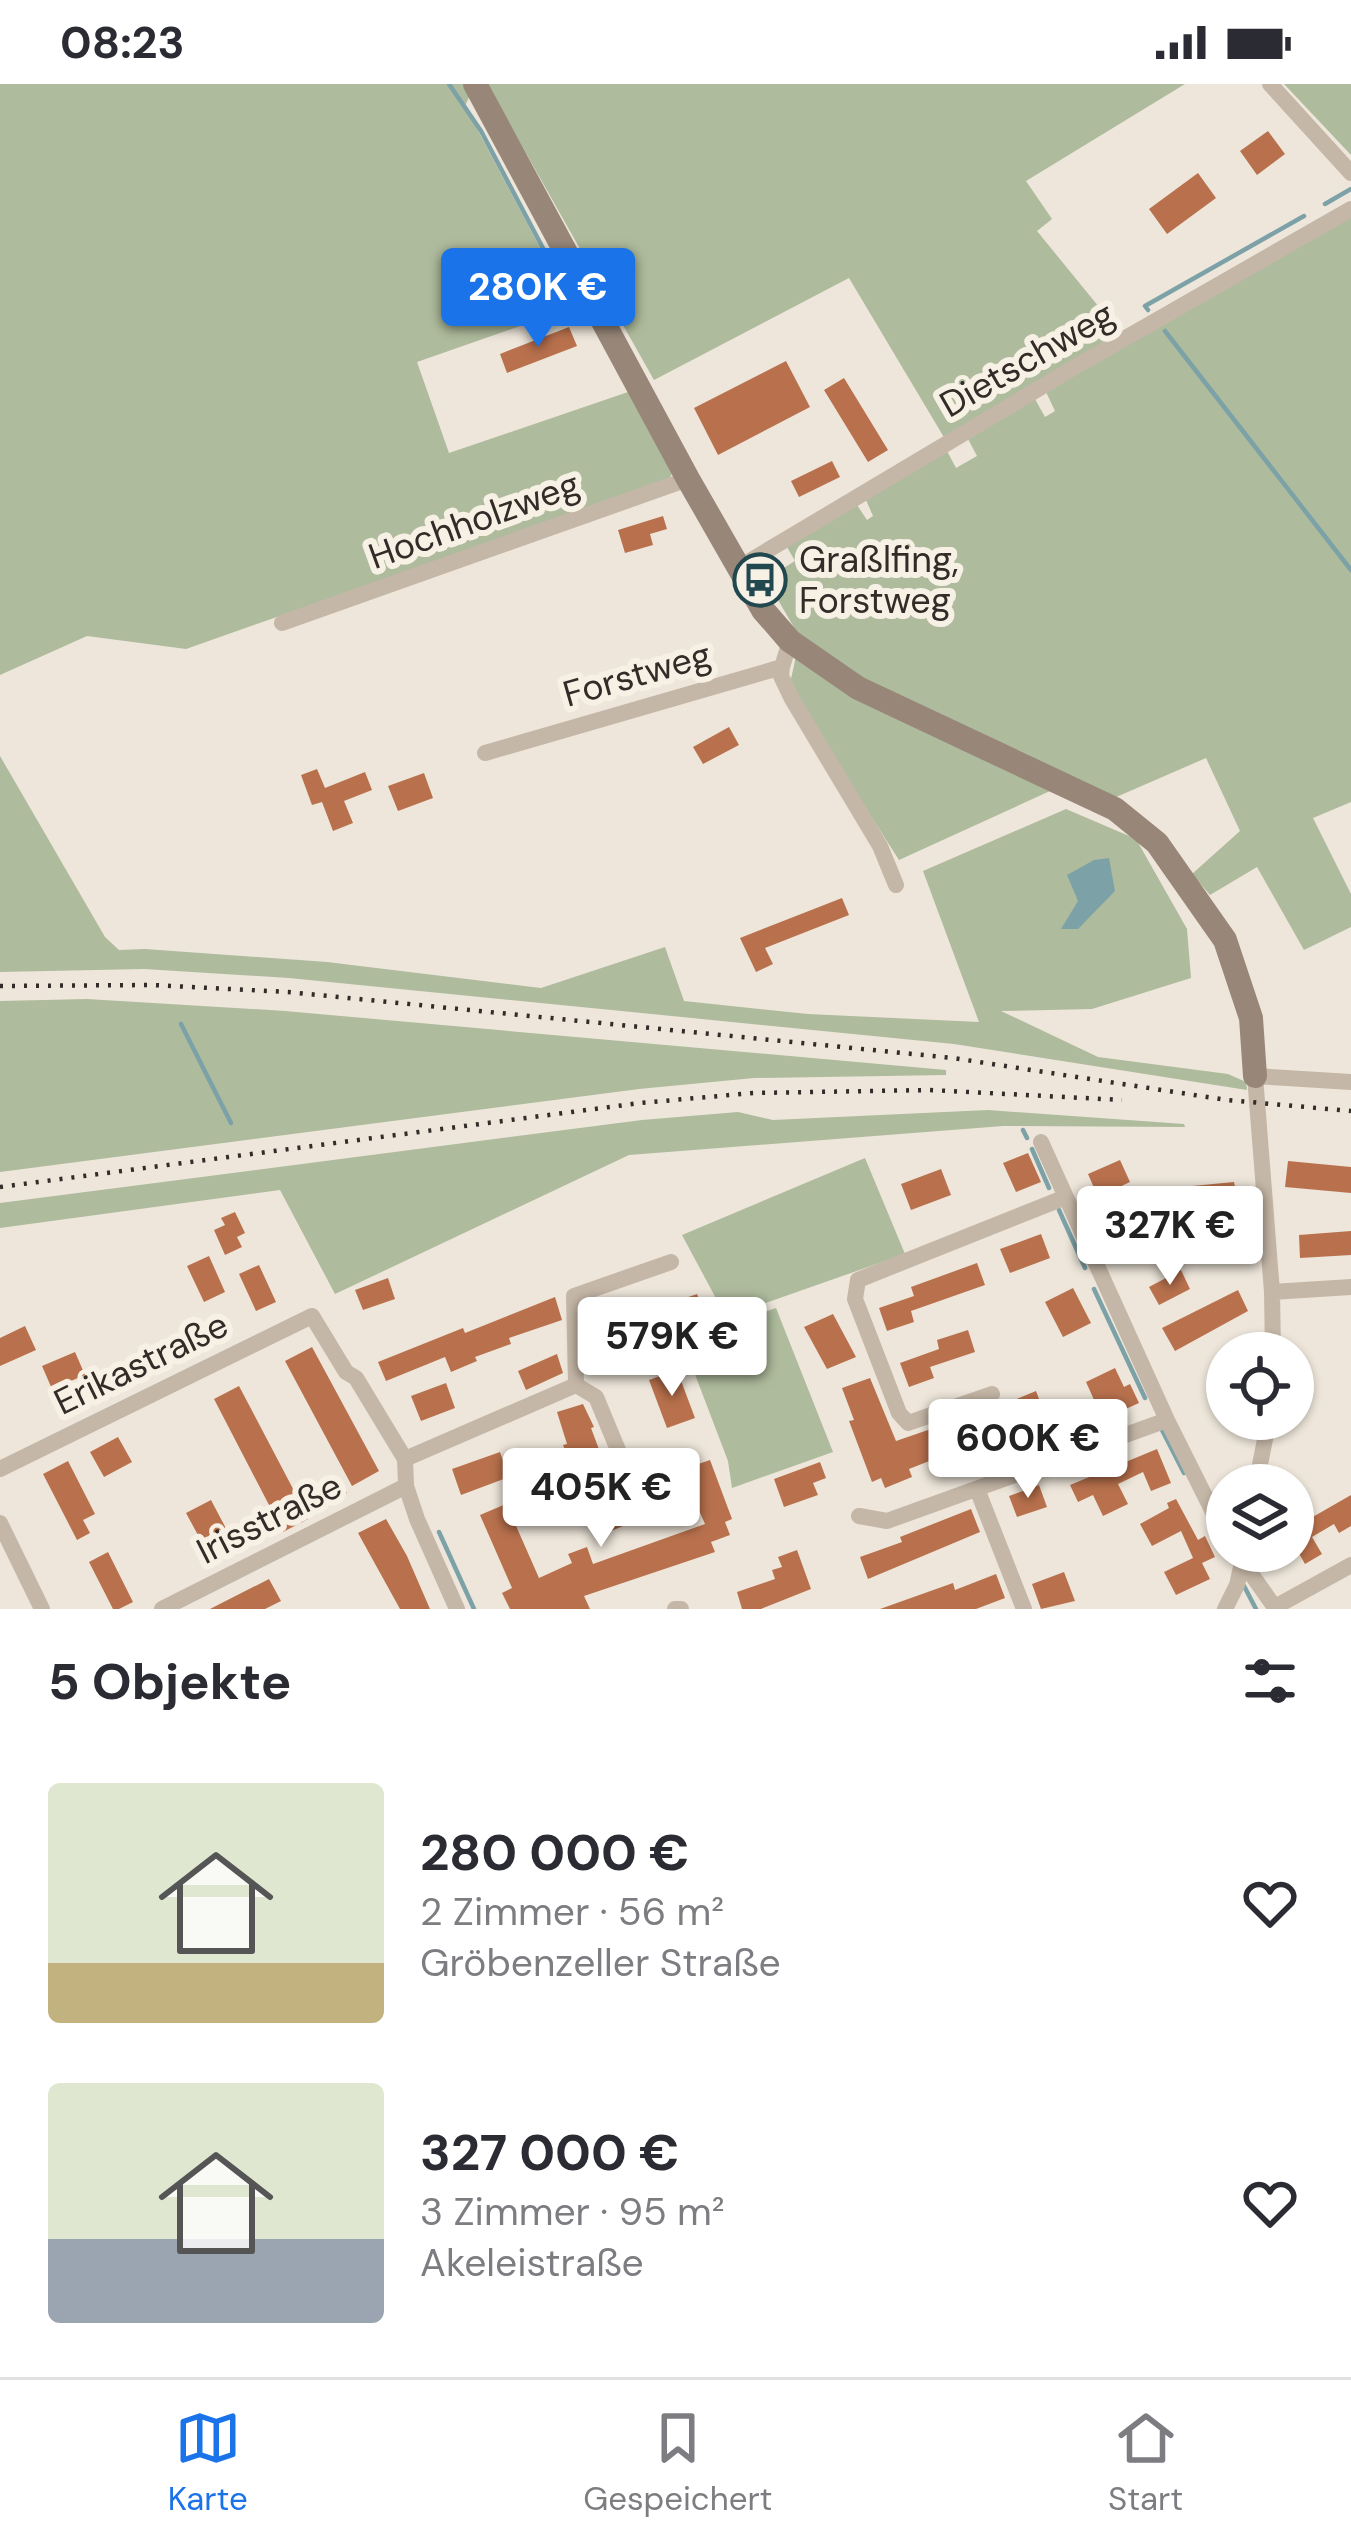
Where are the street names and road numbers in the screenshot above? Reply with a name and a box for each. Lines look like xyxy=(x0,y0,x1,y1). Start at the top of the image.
street label: Dietschweg xyxy=(931,290,1123,428)
street label: Hochholzweg xyxy=(362,460,586,580)
street label: Forstweg xyxy=(558,630,716,718)
street label: Erikastraße xyxy=(46,1301,236,1425)
street label: Irisstraße xyxy=(189,1462,349,1574)

